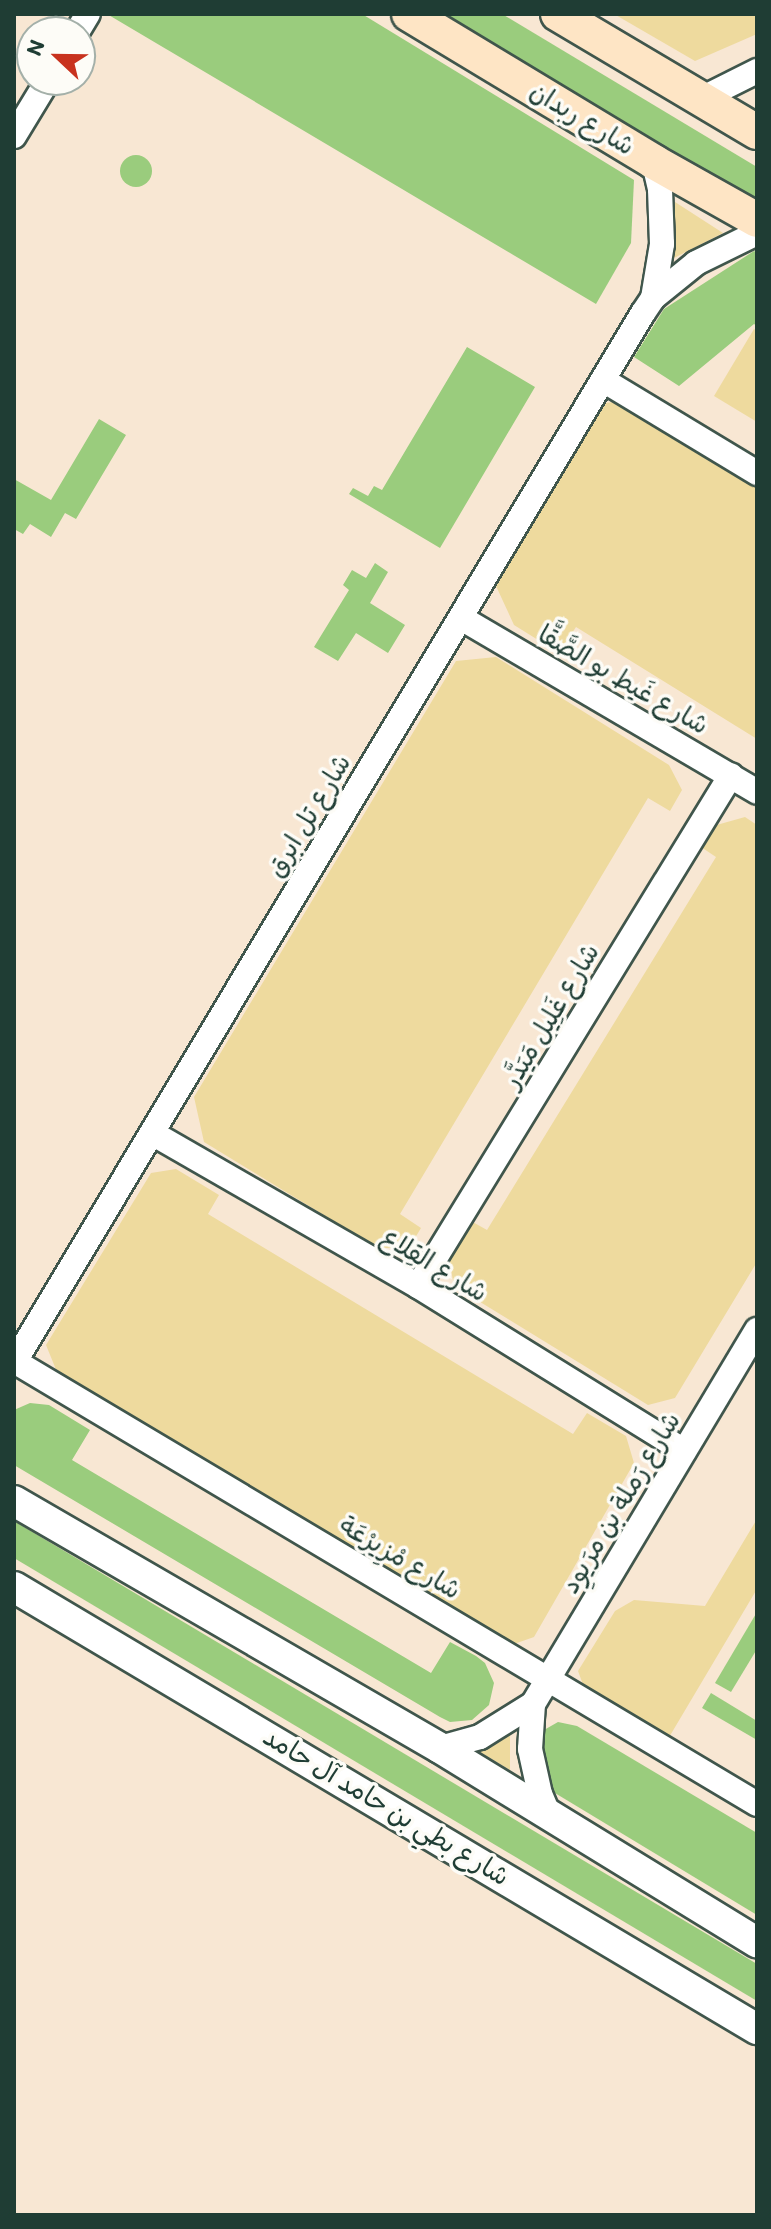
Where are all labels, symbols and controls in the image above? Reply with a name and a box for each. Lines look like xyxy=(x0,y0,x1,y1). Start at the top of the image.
north arrow xyxy=(16,16,96,96)
text: N xyxy=(20,36,50,60)
street label: شارع ربدان xyxy=(524,76,640,162)
street label: شارع غَيط بو الصَّقَّا xyxy=(532,619,714,741)
street label: شارع تل ابرق xyxy=(260,749,358,883)
street label: شارع غَلِيل مَيَدَّر xyxy=(496,938,606,1094)
street label: شارع القِلاع xyxy=(375,1221,493,1309)
street label: شارع رَملة بن مرَيوِد xyxy=(555,1407,687,1599)
street label: شارع مْزِيرْعَة xyxy=(334,1510,466,1606)
street label: شارع بطي بن حامد آل حامد xyxy=(257,1721,515,1893)

